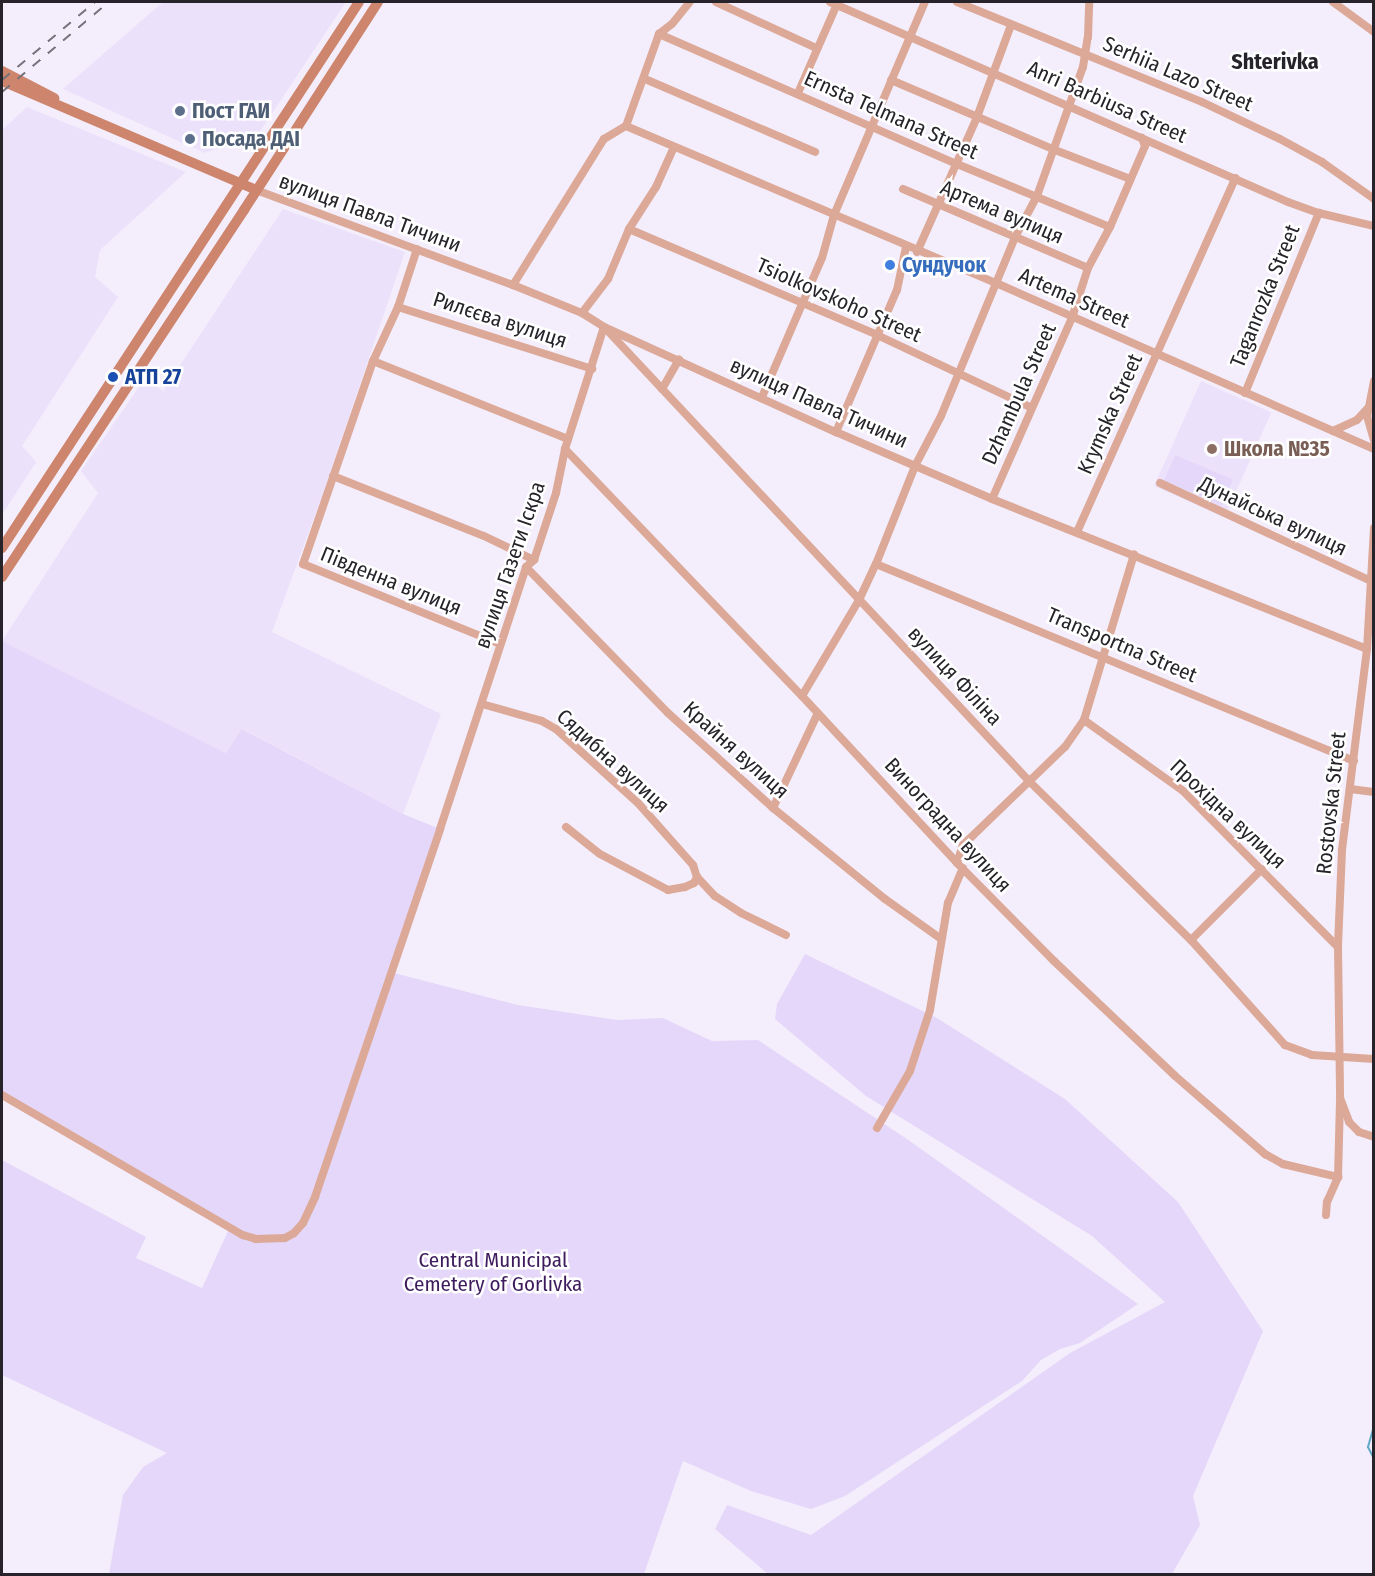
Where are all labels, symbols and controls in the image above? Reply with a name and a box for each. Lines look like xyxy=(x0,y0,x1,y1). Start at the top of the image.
street label: Serhiia Lazo Street xyxy=(1099,31,1257,117)
district label: Shterіvka xyxy=(1231,49,1319,75)
street label: Anri Barbiusa Street xyxy=(1023,56,1191,148)
street label: Ernsta Telmana Street xyxy=(800,65,982,165)
place label: Пост ГАИ xyxy=(192,98,270,124)
marker: Пост ГАИ xyxy=(173,104,187,118)
place label: Посада ДАІ xyxy=(202,126,300,152)
marker: Посада ДАІ xyxy=(183,132,197,146)
street label: вулиця Павла Тичини xyxy=(276,168,464,258)
street label: Артема вулиця xyxy=(937,175,1067,249)
street label: Taganrozka Street xyxy=(1225,221,1305,371)
street label: Tsiolkovskoho Street xyxy=(753,252,925,348)
place label: Сундучок xyxy=(902,252,986,278)
marker: Сундучок xyxy=(883,258,897,272)
street label: Artema Street xyxy=(1015,262,1133,334)
street label: Рилєєва вулиця xyxy=(430,287,570,353)
street label: Dzhambula Street xyxy=(977,319,1061,469)
street label: Krymska Street xyxy=(1072,350,1148,478)
street label: вулиця Павла Тичини xyxy=(726,352,912,454)
place label: АТП 27 xyxy=(125,364,181,390)
marker: АТП 27 xyxy=(106,370,120,384)
place label: Школа №35 xyxy=(1224,436,1330,462)
marker: Школа №35 xyxy=(1205,442,1219,456)
street label: Дунайська вулиця xyxy=(1195,471,1351,561)
street label: вулиця Газети Іскра xyxy=(470,478,550,652)
street label: Південна вулиця xyxy=(317,541,465,621)
street label: Transportna Street xyxy=(1043,602,1201,688)
street label: вулиця Філіна xyxy=(903,621,1007,731)
street label: Крайня вулиця xyxy=(678,696,794,804)
street label: Сядибна вулиця xyxy=(551,704,675,818)
street label: Rostovska Street xyxy=(1311,730,1351,876)
street label: Виноградна вулиця xyxy=(879,753,1017,897)
street label: Прохідна вулиця xyxy=(1165,754,1291,874)
park label: Central Municipal Cemetery of Gorlivka xyxy=(404,1247,582,1297)

